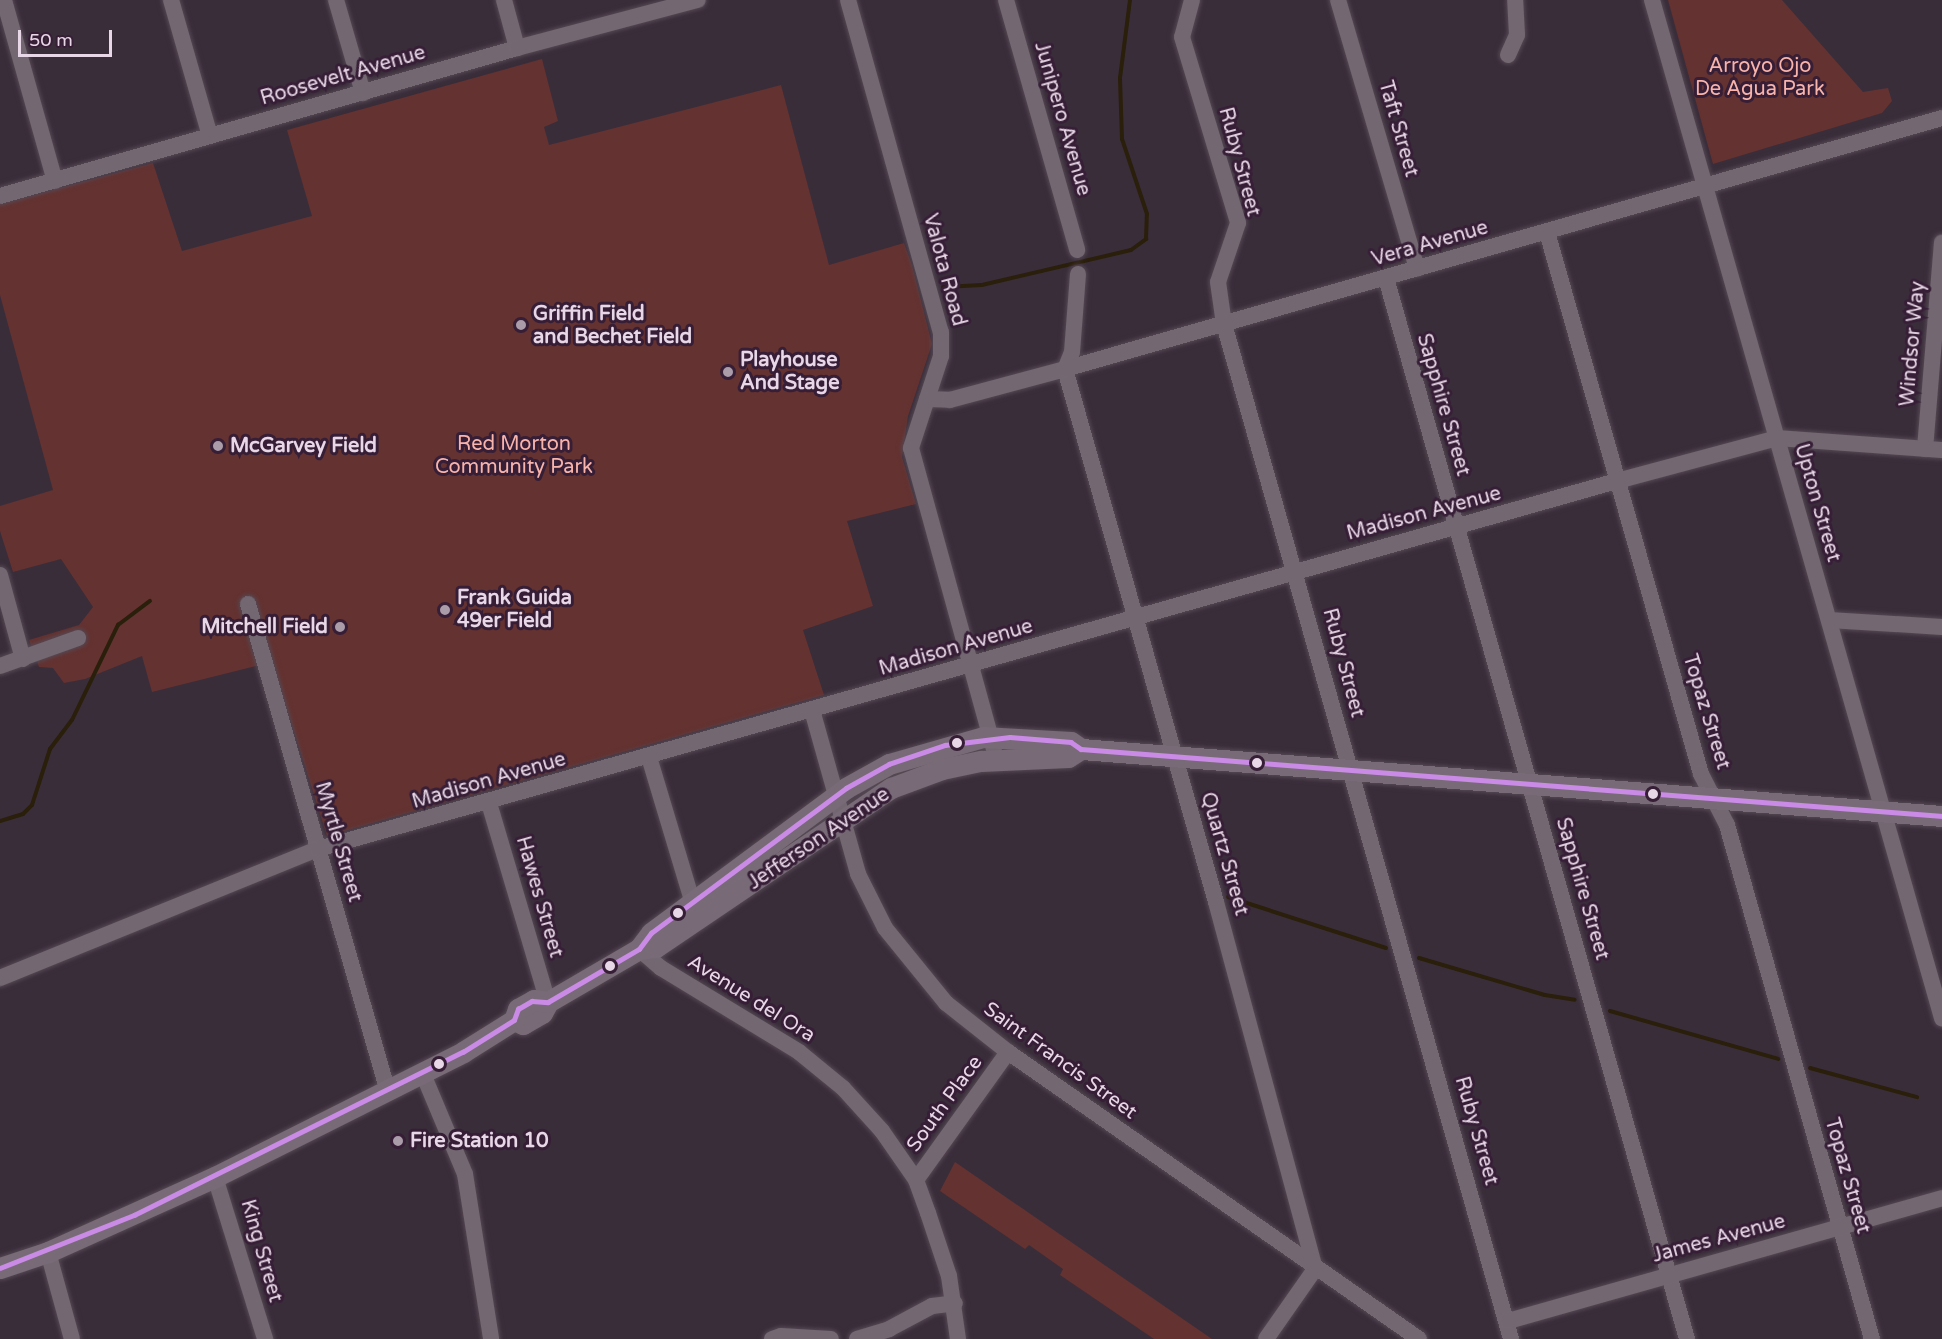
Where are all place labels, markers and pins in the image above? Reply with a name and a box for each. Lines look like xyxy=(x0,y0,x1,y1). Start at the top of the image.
place label: Griffin Field and Bechet Field xyxy=(533,302,692,349)
marker: Griffin Field and Bechet Field xyxy=(514,318,528,332)
place label: Playhouse And Stage xyxy=(740,348,839,395)
marker: Playhouse And Stage xyxy=(721,365,735,379)
place label: McGarvey Field xyxy=(230,434,377,458)
marker: McGarvey Field xyxy=(211,439,225,453)
place label: Frank Guida 49er Field xyxy=(457,586,572,633)
marker: Frank Guida 49er Field xyxy=(438,603,452,617)
place label: Mitchell Field xyxy=(201,615,328,639)
marker: Mitchell Field xyxy=(333,620,347,634)
unlabelled marker xyxy=(951,737,963,749)
unlabelled marker xyxy=(1251,757,1263,769)
unlabelled marker xyxy=(1647,788,1659,800)
unlabelled marker xyxy=(672,907,684,919)
unlabelled marker xyxy=(604,960,616,972)
unlabelled marker xyxy=(433,1058,445,1070)
place label: Fire Station 10 xyxy=(410,1129,549,1153)
marker: Fire Station 10 xyxy=(391,1134,405,1148)

